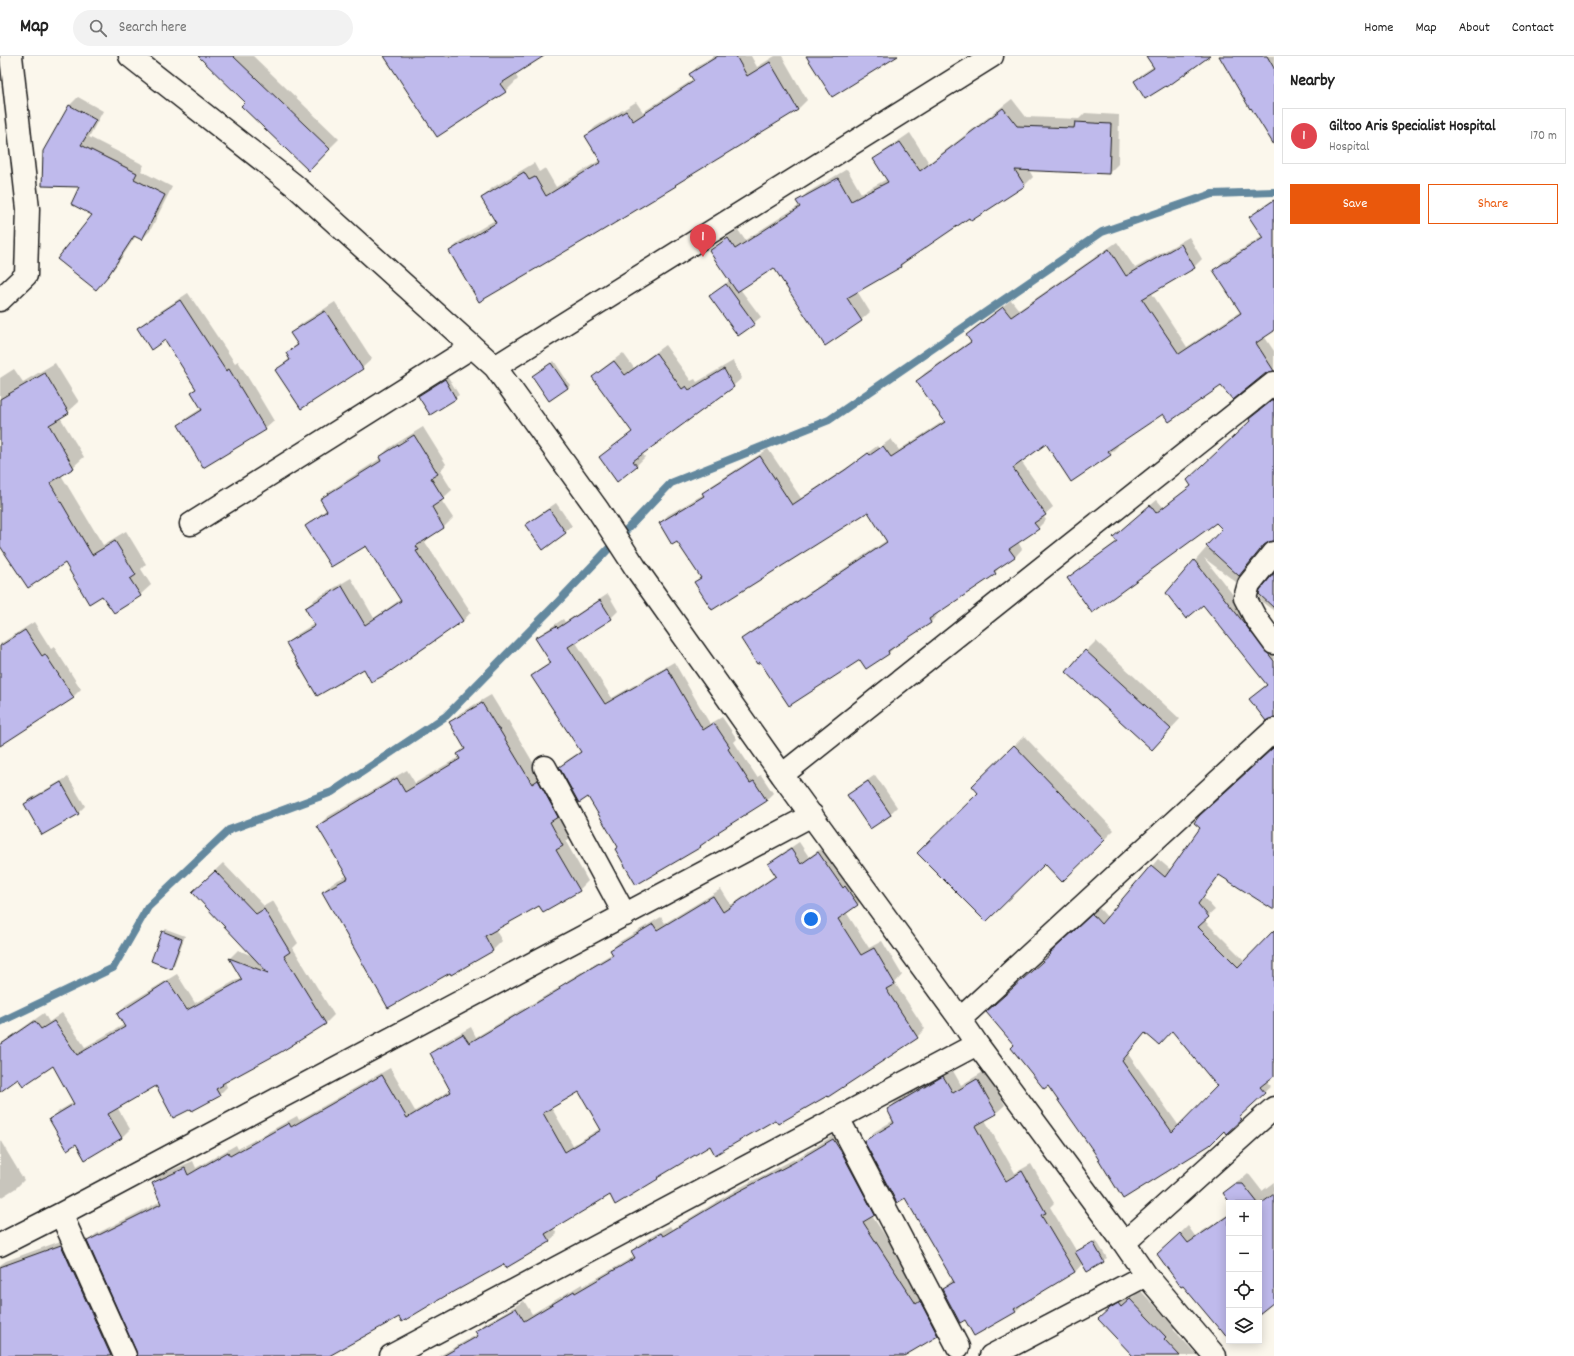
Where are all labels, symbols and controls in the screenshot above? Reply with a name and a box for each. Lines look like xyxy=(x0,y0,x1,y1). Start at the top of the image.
search box xyxy=(73,10,353,46)
text: Map xyxy=(20,14,49,41)
icon: search xyxy=(87,17,109,39)
text: Search here xyxy=(119,17,187,39)
text: Home xyxy=(1364,18,1393,38)
text: Map xyxy=(1415,18,1437,38)
text: About xyxy=(1459,18,1490,38)
text: Contact xyxy=(1512,18,1554,38)
text: Nearby xyxy=(1290,70,1334,94)
text: Giltoo Aris Specialist Hospital xyxy=(1329,116,1495,138)
text: 1 xyxy=(1303,127,1305,146)
text: 170 m xyxy=(1530,127,1557,146)
text: Hospital xyxy=(1329,138,1369,157)
button: Save xyxy=(1290,184,1420,224)
button: Share xyxy=(1428,184,1558,224)
pin: 1 xyxy=(690,224,716,257)
your location xyxy=(801,909,821,929)
map controls xyxy=(1226,1200,1262,1344)
button: + xyxy=(1226,1200,1262,1236)
button: − xyxy=(1226,1236,1262,1272)
button: locate xyxy=(1226,1272,1262,1308)
button: layers xyxy=(1226,1308,1262,1344)

